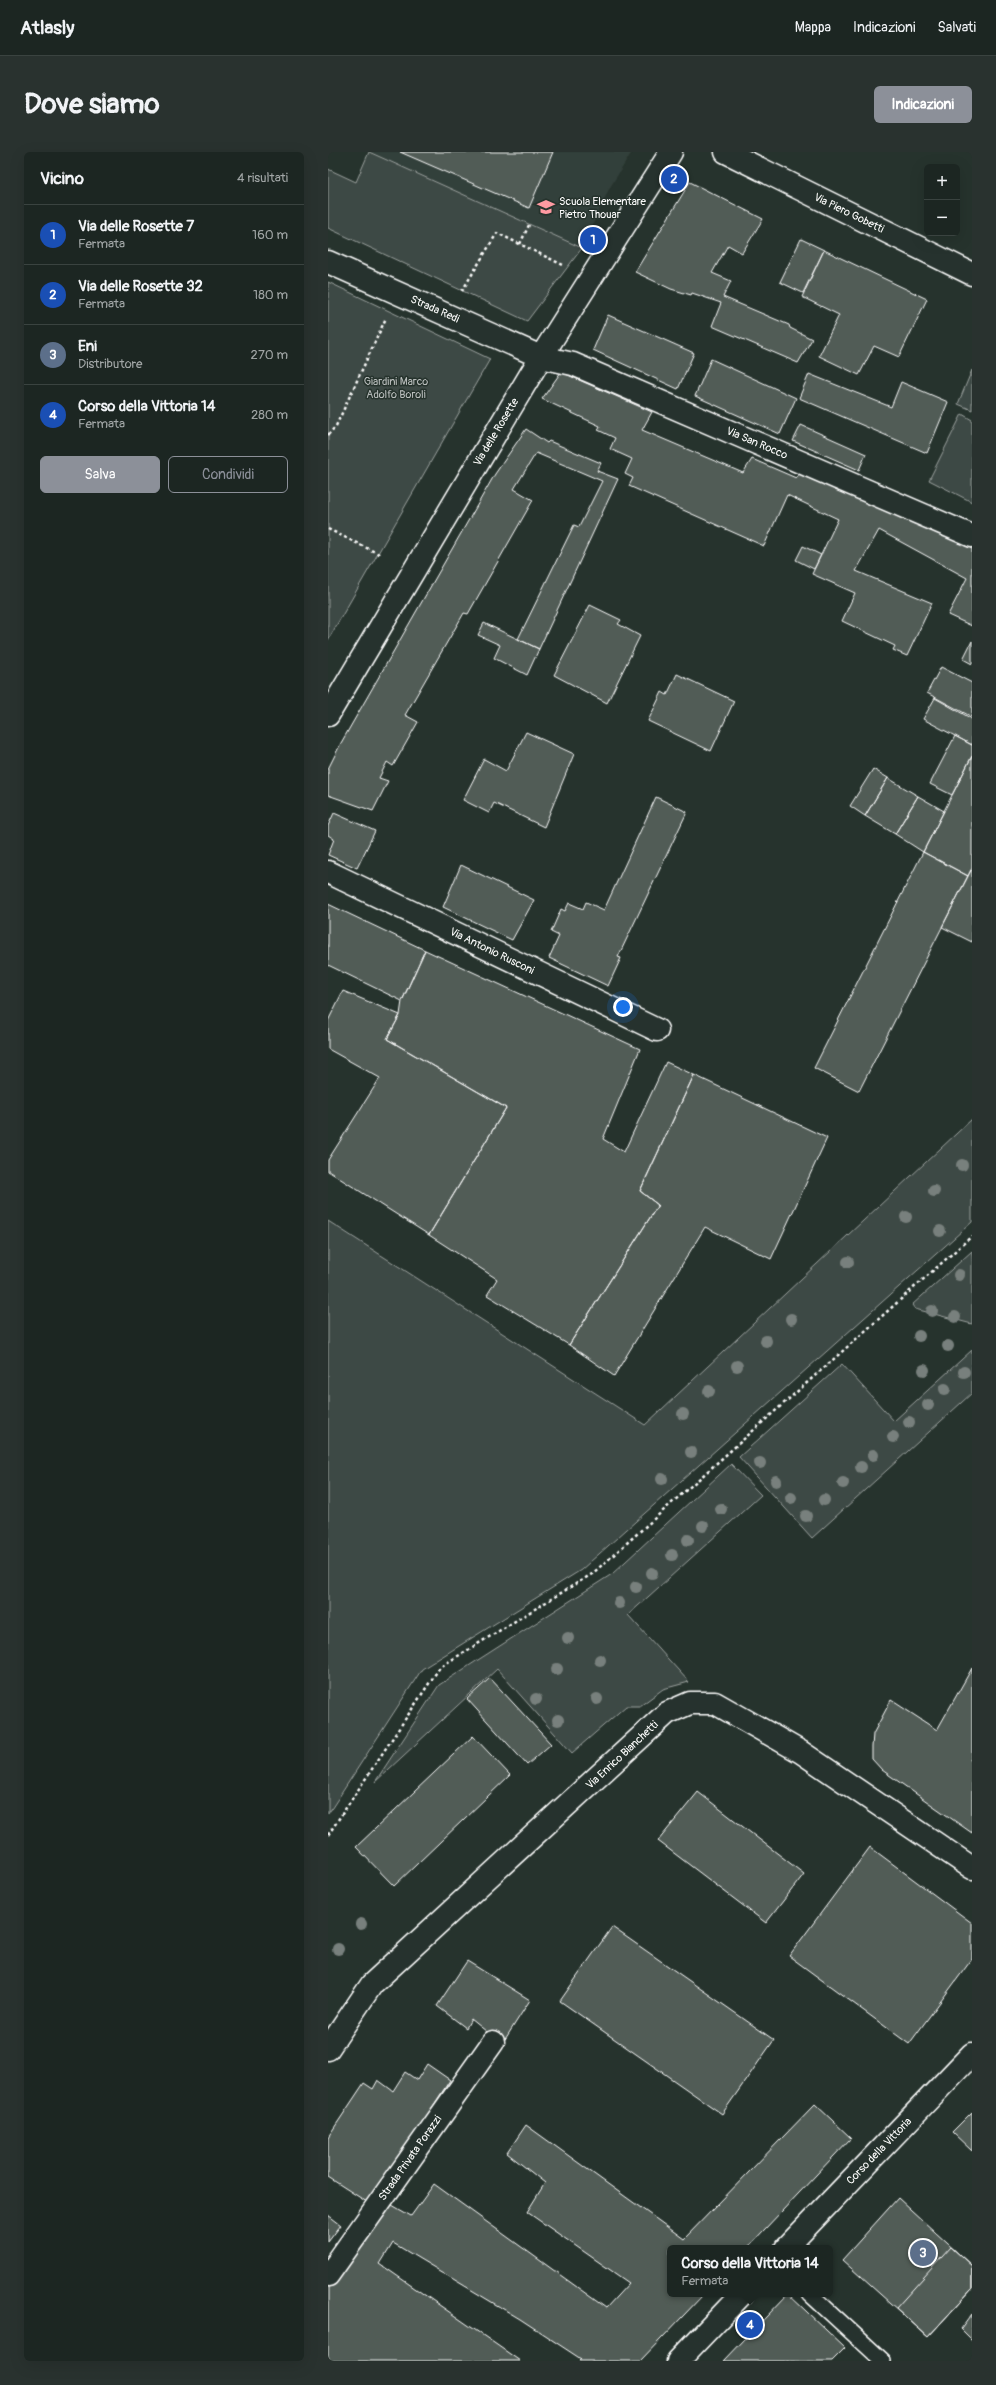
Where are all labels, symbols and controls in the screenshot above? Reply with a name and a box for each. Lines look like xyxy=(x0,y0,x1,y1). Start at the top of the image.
text: Atlasly xyxy=(20,16,74,40)
text: Mappa xyxy=(795,19,831,36)
text: Indicazioni xyxy=(853,19,915,36)
text: Salvati xyxy=(937,19,976,36)
button: Indicazioni xyxy=(874,86,972,123)
text: Dove siamo xyxy=(24,87,160,122)
pin: 2 xyxy=(661,164,687,194)
map controls xyxy=(924,164,960,236)
button: + xyxy=(924,164,960,200)
text: Vicino xyxy=(40,168,84,189)
text: 4 risultati xyxy=(237,170,288,186)
street label: Via Piero Gobetti xyxy=(812,190,886,236)
place label: Scuola Elementare Pietro Thouar xyxy=(559,195,647,221)
school or university icon: Scuola Elementare Pietro Thouar xyxy=(536,197,556,217)
button: − xyxy=(924,200,960,236)
text: Via delle Rosette 7 xyxy=(78,217,194,236)
pin: 1 xyxy=(580,225,606,255)
text: 1 xyxy=(50,227,56,243)
text: 160 m xyxy=(252,227,288,243)
text: Fermata xyxy=(78,236,125,252)
text: Via delle Rosette 32 xyxy=(78,277,203,296)
text: 2 xyxy=(49,287,57,303)
text: 180 m xyxy=(253,287,288,303)
street label: Strada Redi xyxy=(409,293,461,326)
text: Fermata xyxy=(78,296,125,312)
text: Eni xyxy=(78,337,97,356)
text: 3 xyxy=(49,347,57,363)
text: 270 m xyxy=(251,347,288,363)
text: Distributore xyxy=(78,356,142,372)
park label: Giardini Marco Adolfo Boroli xyxy=(364,375,428,401)
street label: Via delle Rosette xyxy=(471,395,522,468)
text: Corso della Vittoria 14 xyxy=(78,397,216,416)
text: 4 xyxy=(49,407,57,423)
text: 280 m xyxy=(251,407,288,423)
text: Fermata xyxy=(78,416,125,432)
street label: Via San Rocco xyxy=(724,424,790,462)
button: Salva xyxy=(40,456,160,493)
button: Condividi xyxy=(168,456,288,493)
street label: Via Antonio Rusconi xyxy=(448,925,536,977)
your location xyxy=(613,997,633,1017)
street label: Via Enrico Bianchetti xyxy=(583,1718,661,1792)
street label: Strada Privata Porazzi xyxy=(376,2113,444,2203)
street label: Corso della Vittoria xyxy=(844,2115,914,2187)
pin: 3 xyxy=(910,2238,936,2268)
popup xyxy=(667,2245,833,2297)
text: Corso della Vittoria 14 xyxy=(681,2254,819,2273)
text: Fermata xyxy=(681,2273,728,2289)
pin: 4 xyxy=(737,2310,763,2340)

